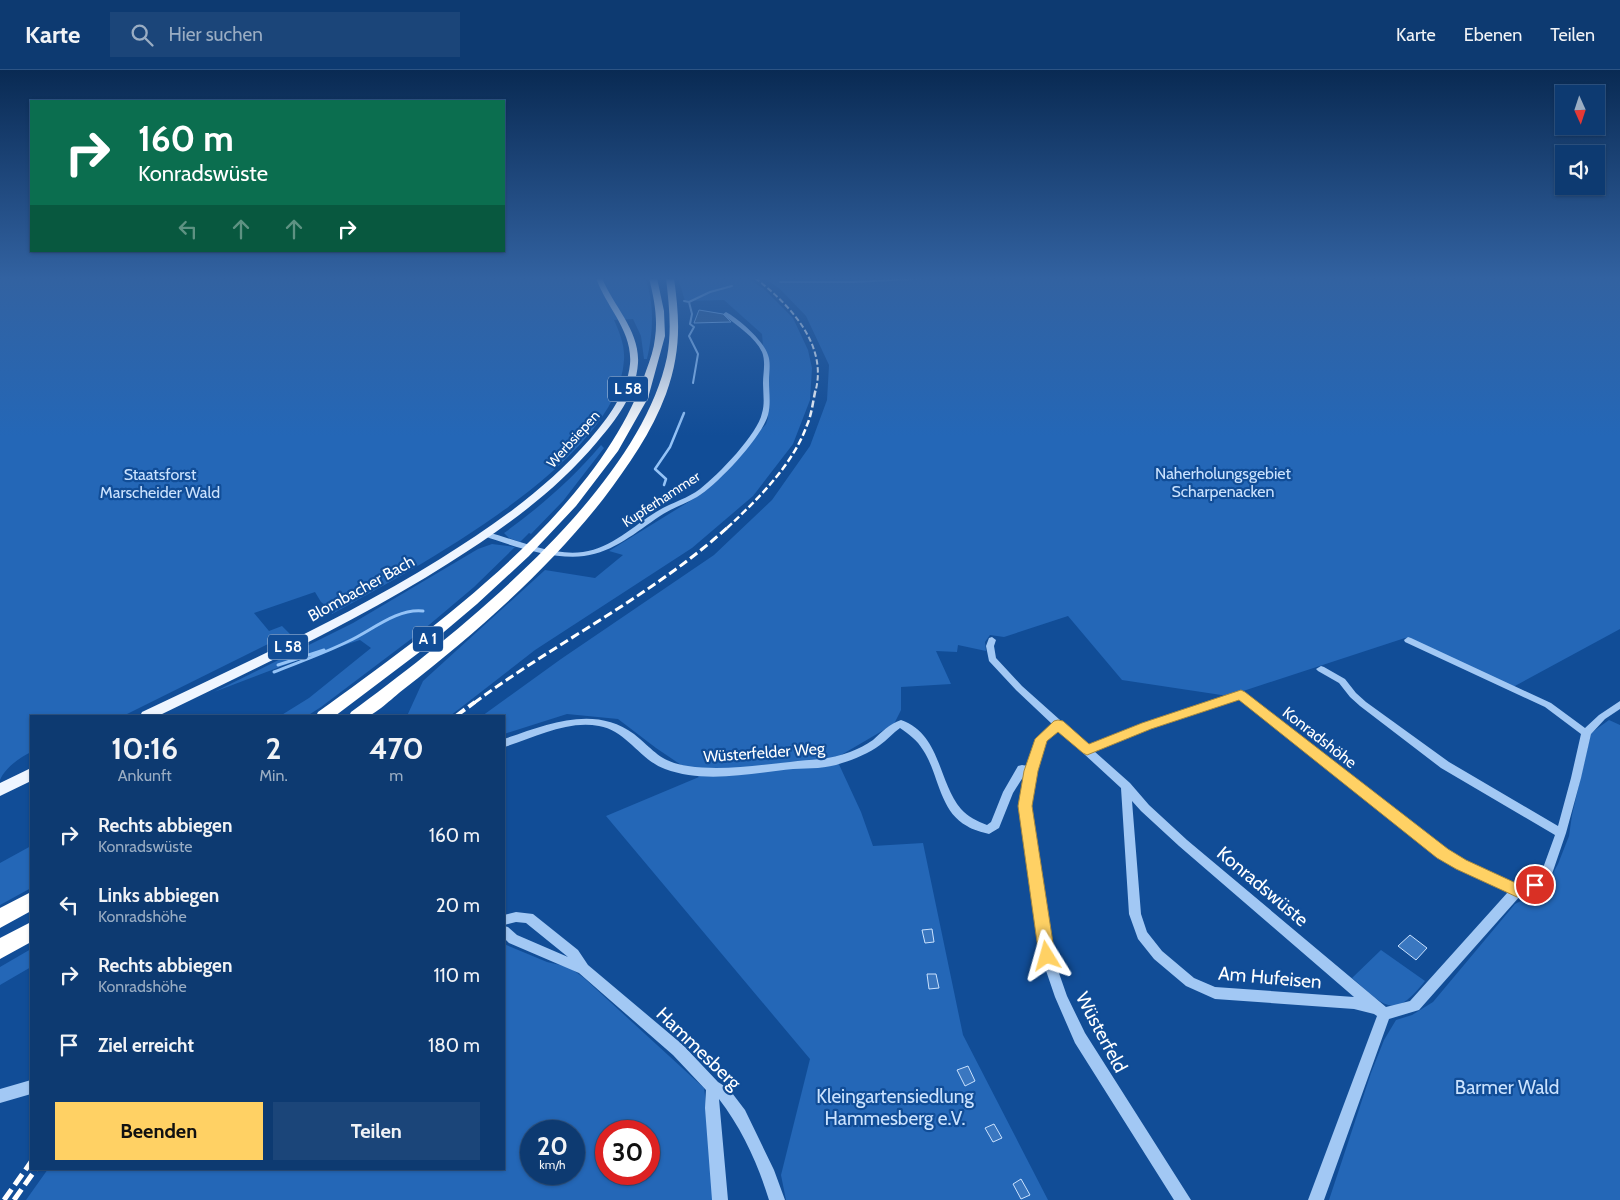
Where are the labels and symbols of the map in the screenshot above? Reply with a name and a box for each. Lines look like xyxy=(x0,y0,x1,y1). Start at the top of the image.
north arrow xyxy=(1555,85,1605,135)
road number: L 58 xyxy=(608,376,648,402)
street label: Werbsiepen xyxy=(543,407,603,471)
park label: Naherholungsgebiet Scharpenacken xyxy=(1155,464,1292,501)
park label: Staatsforst Marscheider Wald xyxy=(100,465,220,502)
street label: Kupferhammer xyxy=(619,467,704,531)
street label: Blombacher Bach xyxy=(305,551,418,625)
road number: A 1 xyxy=(413,626,443,652)
road number: L 58 xyxy=(268,634,308,660)
street label: Konradshöhe xyxy=(1279,703,1361,772)
street label: Wüsterfelder Weg xyxy=(703,739,826,766)
street label: Konradswüste xyxy=(1212,842,1313,931)
pin xyxy=(1514,864,1556,906)
position arrow xyxy=(1020,929,1072,981)
street label: Am Hufeisen xyxy=(1217,962,1323,993)
street label: Wüsterfeld xyxy=(1071,988,1132,1077)
street label: Hammesberg xyxy=(651,1002,746,1095)
park label: Barmer Wald xyxy=(1455,1076,1559,1099)
park label: Kleingartensiedlung Hammesberg e.V. xyxy=(816,1085,974,1130)
speed limit sign: 30 xyxy=(595,1120,660,1185)

